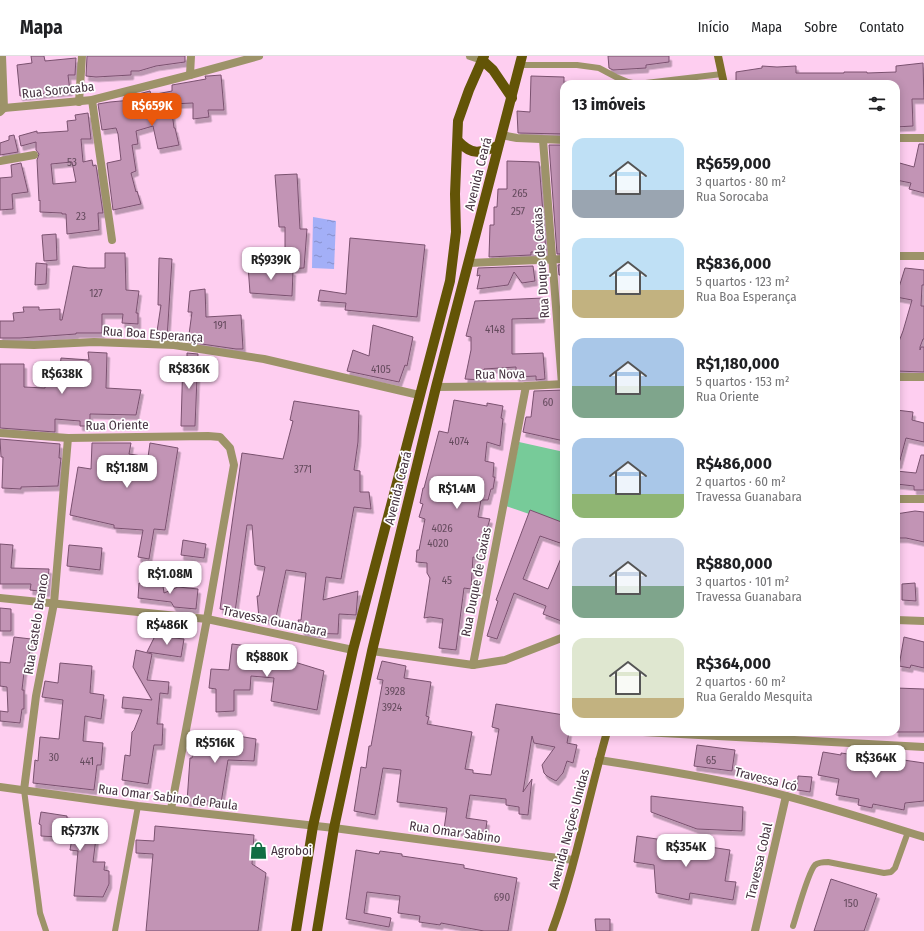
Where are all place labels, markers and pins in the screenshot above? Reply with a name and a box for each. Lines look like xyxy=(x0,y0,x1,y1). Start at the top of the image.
pin: R$659K xyxy=(119,93,185,127)
pin: R$939K xyxy=(238,247,304,281)
pin: R$836K xyxy=(156,356,222,390)
pin: R$638K xyxy=(29,361,95,395)
pin: R$1.18M xyxy=(90,455,164,489)
pin: R$1.4M xyxy=(424,476,490,510)
pin: R$1.08M xyxy=(133,561,207,595)
pin: R$486K xyxy=(134,612,200,646)
pin: R$880K xyxy=(234,644,300,678)
pin: R$516K xyxy=(182,730,248,764)
pin: R$364K xyxy=(843,745,909,779)
pin: R$737K xyxy=(47,818,113,852)
pin: R$354K xyxy=(653,834,719,868)
shop icon: Agroboi xyxy=(248,840,268,860)
place label: Agroboi xyxy=(271,843,312,858)

